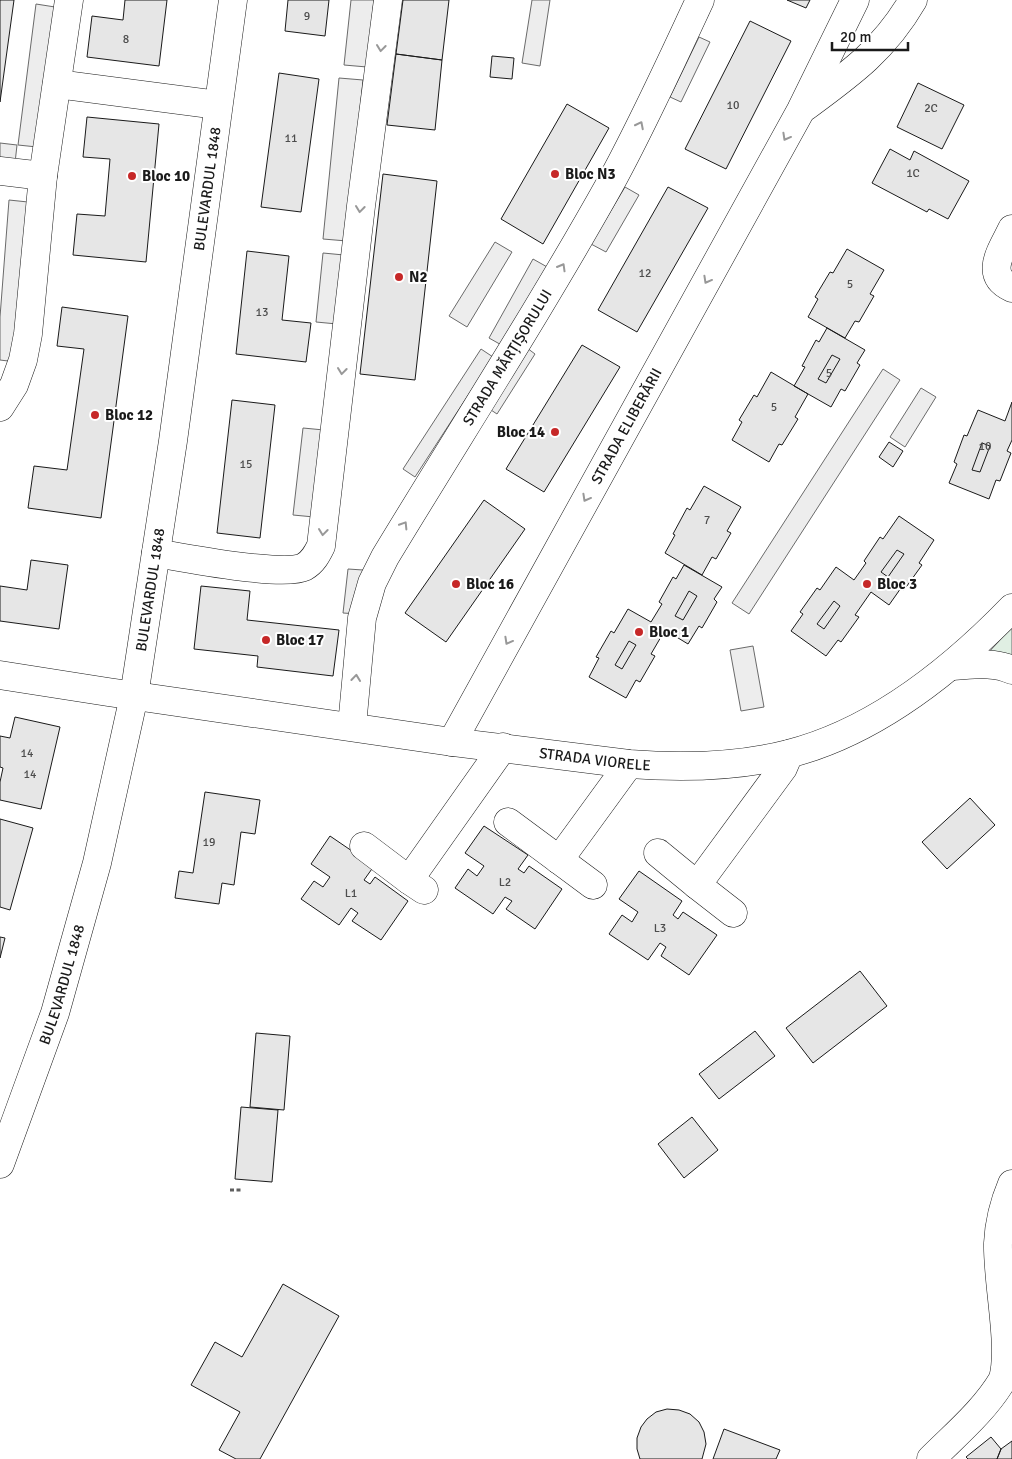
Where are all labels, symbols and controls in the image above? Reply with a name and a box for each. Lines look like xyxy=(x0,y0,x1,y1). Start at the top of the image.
house number: 9 xyxy=(304,9,310,24)
scale bar xyxy=(832,20,908,52)
text: 20 m xyxy=(840,28,871,46)
house number: 8 xyxy=(123,32,129,47)
one-way arrow xyxy=(377,44,387,53)
house number: 10 xyxy=(727,98,739,113)
house number: 2C xyxy=(924,101,938,116)
one-way arrow xyxy=(634,121,644,130)
street label: BULEVARDUL 1848 xyxy=(190,126,225,252)
house number: 11 xyxy=(285,131,297,146)
one-way arrow xyxy=(782,132,792,141)
place label: Bloc N3 xyxy=(565,165,616,183)
house number: 1C xyxy=(906,166,920,181)
place label: Bloc 10 xyxy=(142,167,190,185)
marker: Bloc N3 xyxy=(549,168,561,180)
marker: Bloc 10 xyxy=(126,170,138,182)
one-way arrow xyxy=(355,206,366,214)
one-way arrow xyxy=(555,264,565,273)
house number: 12 xyxy=(639,266,651,281)
place label: N2 xyxy=(409,268,428,286)
marker: N2 xyxy=(393,271,405,283)
one-way arrow xyxy=(704,274,714,283)
house number: 5 xyxy=(847,277,853,292)
street label: STRADA MĂRȚIȘORULUI xyxy=(459,286,556,429)
house number: 13 xyxy=(256,305,268,320)
street label: STRADA ELIBERĂRII xyxy=(587,365,666,487)
house number: 5 xyxy=(826,366,832,381)
one-way arrow xyxy=(337,367,348,375)
house number: 5 xyxy=(771,400,777,415)
place label: Bloc 12 xyxy=(105,406,153,424)
marker: Bloc 12 xyxy=(89,409,101,421)
place label: Bloc 14 xyxy=(497,423,545,441)
marker: Bloc 14 xyxy=(549,426,561,438)
house number: 10 xyxy=(979,439,991,454)
house number: 15 xyxy=(240,457,252,472)
one-way arrow xyxy=(583,493,593,502)
house number: 7 xyxy=(704,513,710,528)
one-way arrow xyxy=(397,522,407,531)
street label: BULEVARDUL 1848 xyxy=(132,527,169,653)
one-way arrow xyxy=(318,529,329,537)
place label: Bloc 16 xyxy=(466,575,514,593)
place label: Bloc 3 xyxy=(877,575,917,593)
marker: Bloc 16 xyxy=(450,578,462,590)
marker: Bloc 3 xyxy=(861,578,873,590)
place label: Bloc 1 xyxy=(649,623,689,641)
marker: Bloc 1 xyxy=(633,626,645,638)
place label: Bloc 17 xyxy=(276,631,324,649)
marker: Bloc 17 xyxy=(260,634,272,646)
one-way arrow xyxy=(504,635,514,644)
one-way arrow xyxy=(351,674,362,682)
street label: STRADA VIORELE xyxy=(538,744,651,774)
house number: 14 xyxy=(21,746,34,761)
house number: 14 xyxy=(24,767,37,782)
house number: 19 xyxy=(203,835,215,850)
house number: L2 xyxy=(499,875,511,890)
house number: L1 xyxy=(345,886,357,901)
house number: L3 xyxy=(654,921,666,936)
street label: BULEVARDUL 1848 xyxy=(35,922,88,1047)

